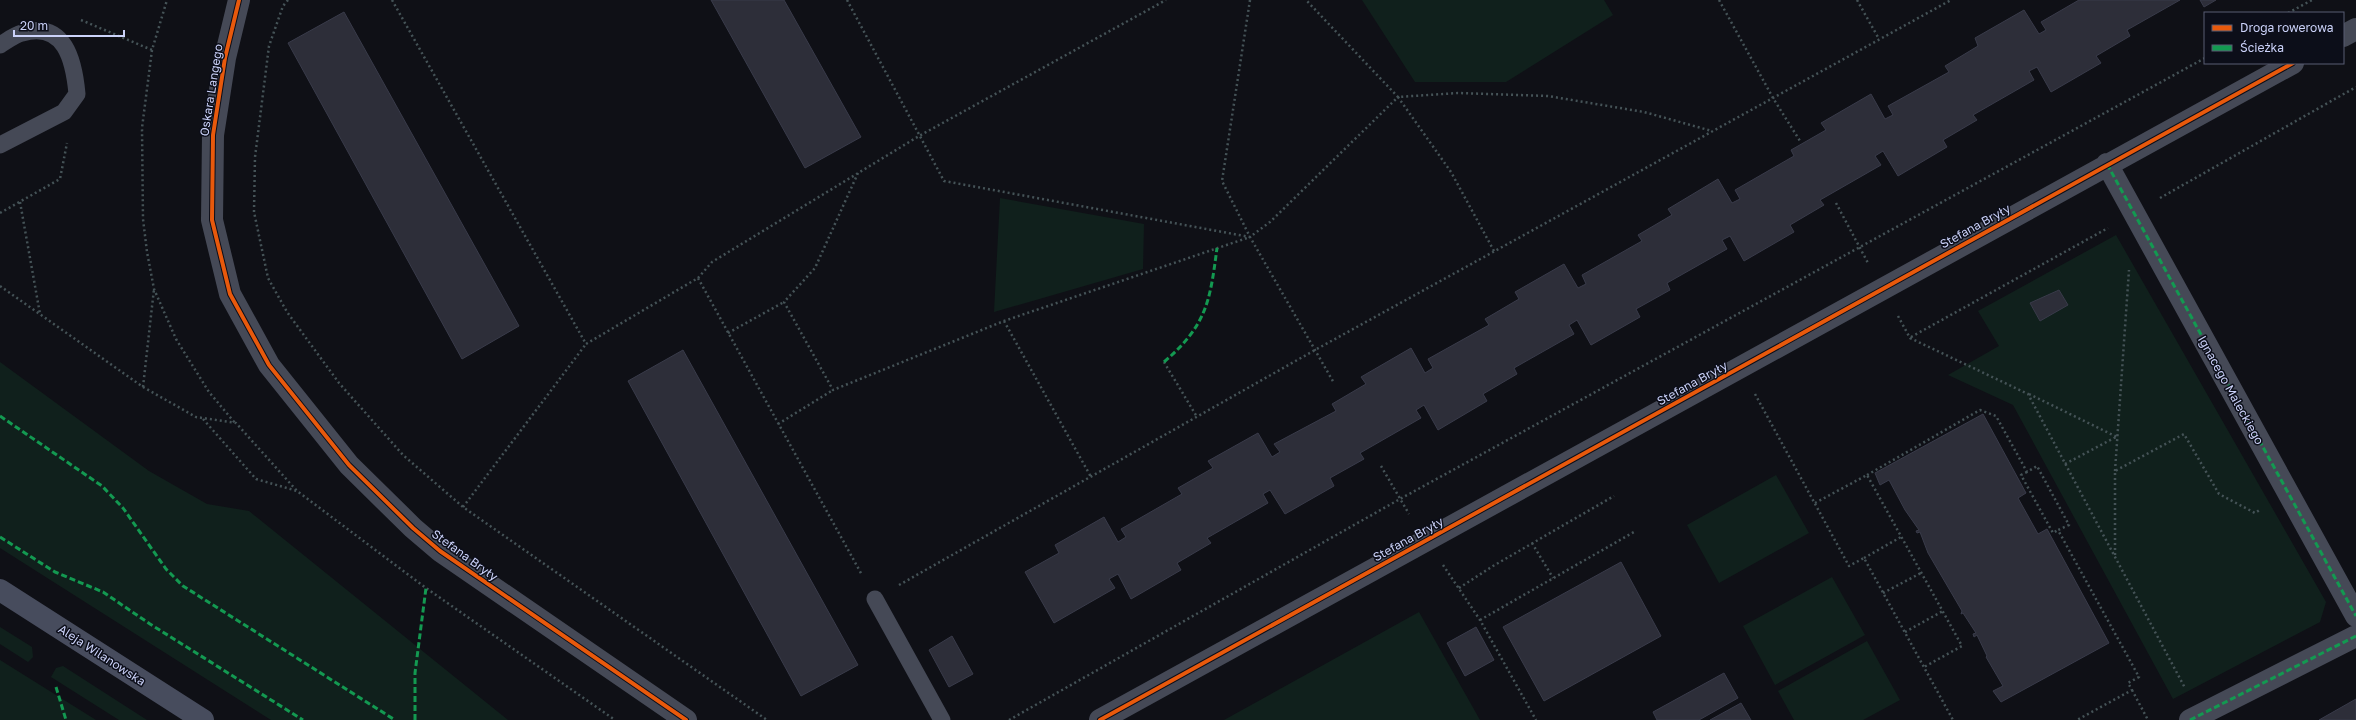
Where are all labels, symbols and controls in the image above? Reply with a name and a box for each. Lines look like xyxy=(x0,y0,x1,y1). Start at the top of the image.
scale bar xyxy=(14,12,124,38)
legend xyxy=(2204,12,2344,64)
text: 20 m xyxy=(20,18,48,33)
text: Droga rowerowa xyxy=(2240,20,2333,35)
text: Ścieżka xyxy=(2240,40,2284,55)
street label: Oskara Langego xyxy=(196,43,226,137)
street label: Stefana Bryły xyxy=(1937,200,2013,251)
street label: Ignacego Maleckiego xyxy=(2195,333,2267,447)
street label: Stefana Bryły xyxy=(1654,357,1730,408)
street label: Stefana Bryły xyxy=(1370,513,1446,564)
street label: Stefana Bryły xyxy=(429,526,501,584)
street label: Aleja Wilanowska xyxy=(56,621,148,689)

